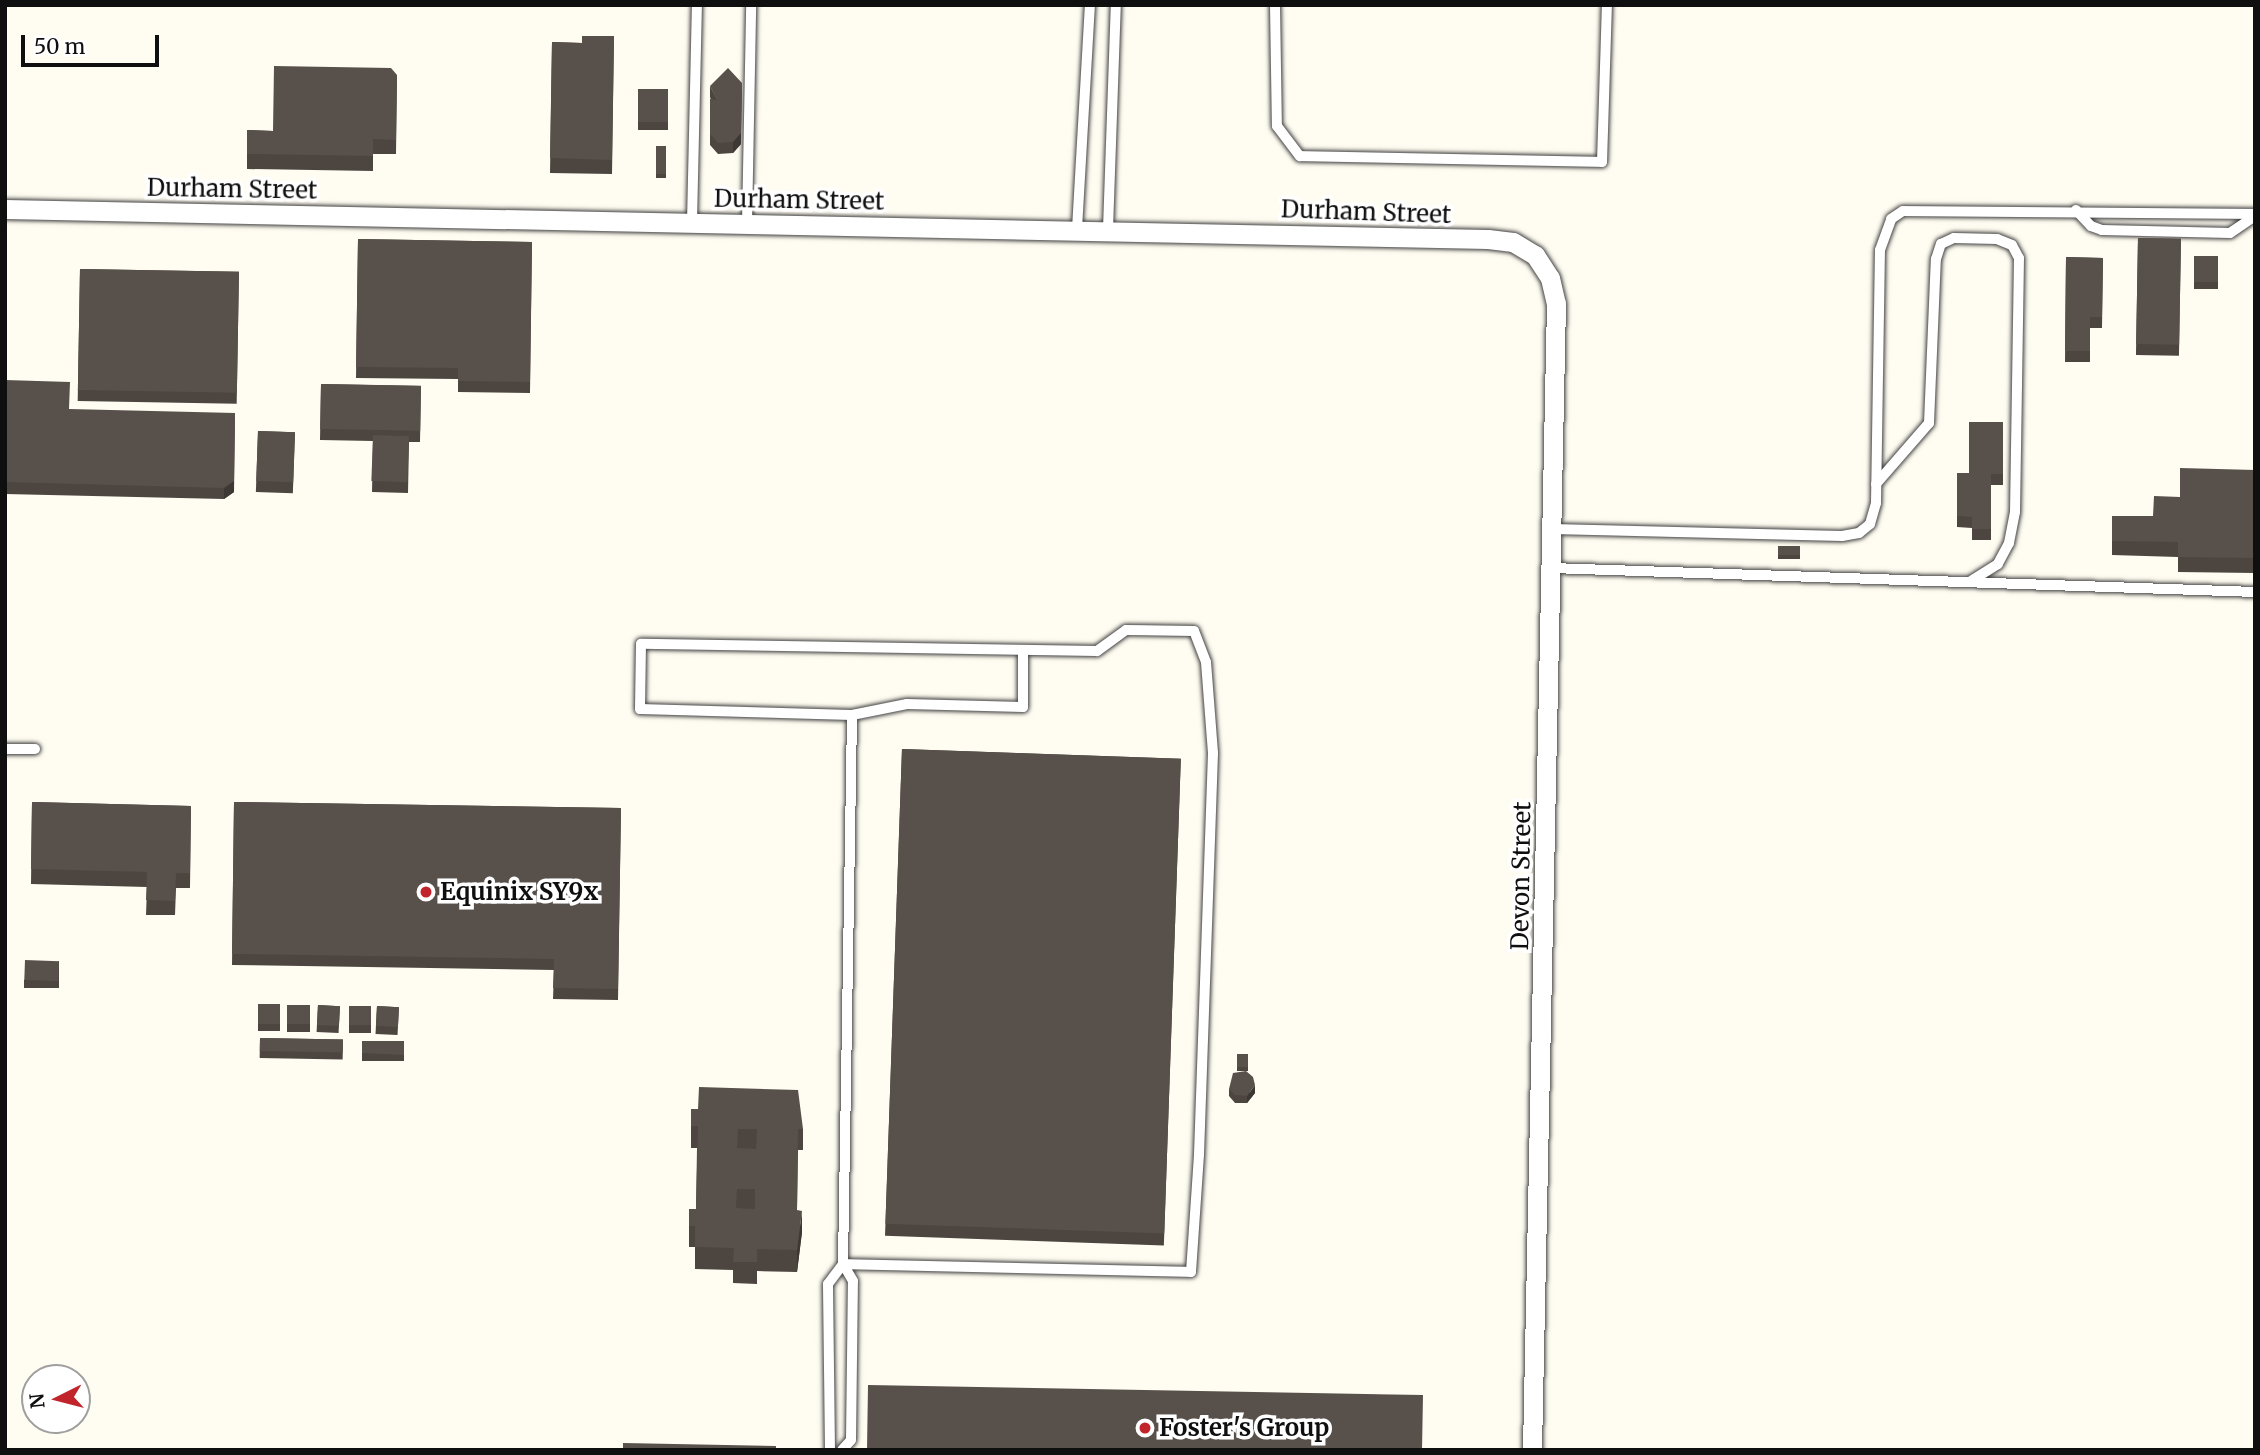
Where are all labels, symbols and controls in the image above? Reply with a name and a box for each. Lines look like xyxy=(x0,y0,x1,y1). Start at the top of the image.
scale bar xyxy=(24,21,163,65)
text: 50 m xyxy=(34,33,85,60)
street label: Durham Street xyxy=(147,173,317,205)
street label: Durham Street xyxy=(714,184,884,216)
street label: Durham Street xyxy=(1280,195,1452,229)
street label: Devon Street xyxy=(1505,801,1537,951)
place label: Equinix SY9x xyxy=(440,878,598,906)
marker: Equinix SY9x xyxy=(418,884,434,900)
north arrow xyxy=(21,1364,91,1434)
text: N xyxy=(24,1392,50,1410)
place label: Foster's Group xyxy=(1159,1414,1329,1442)
marker: Foster's Group xyxy=(1137,1420,1153,1436)

